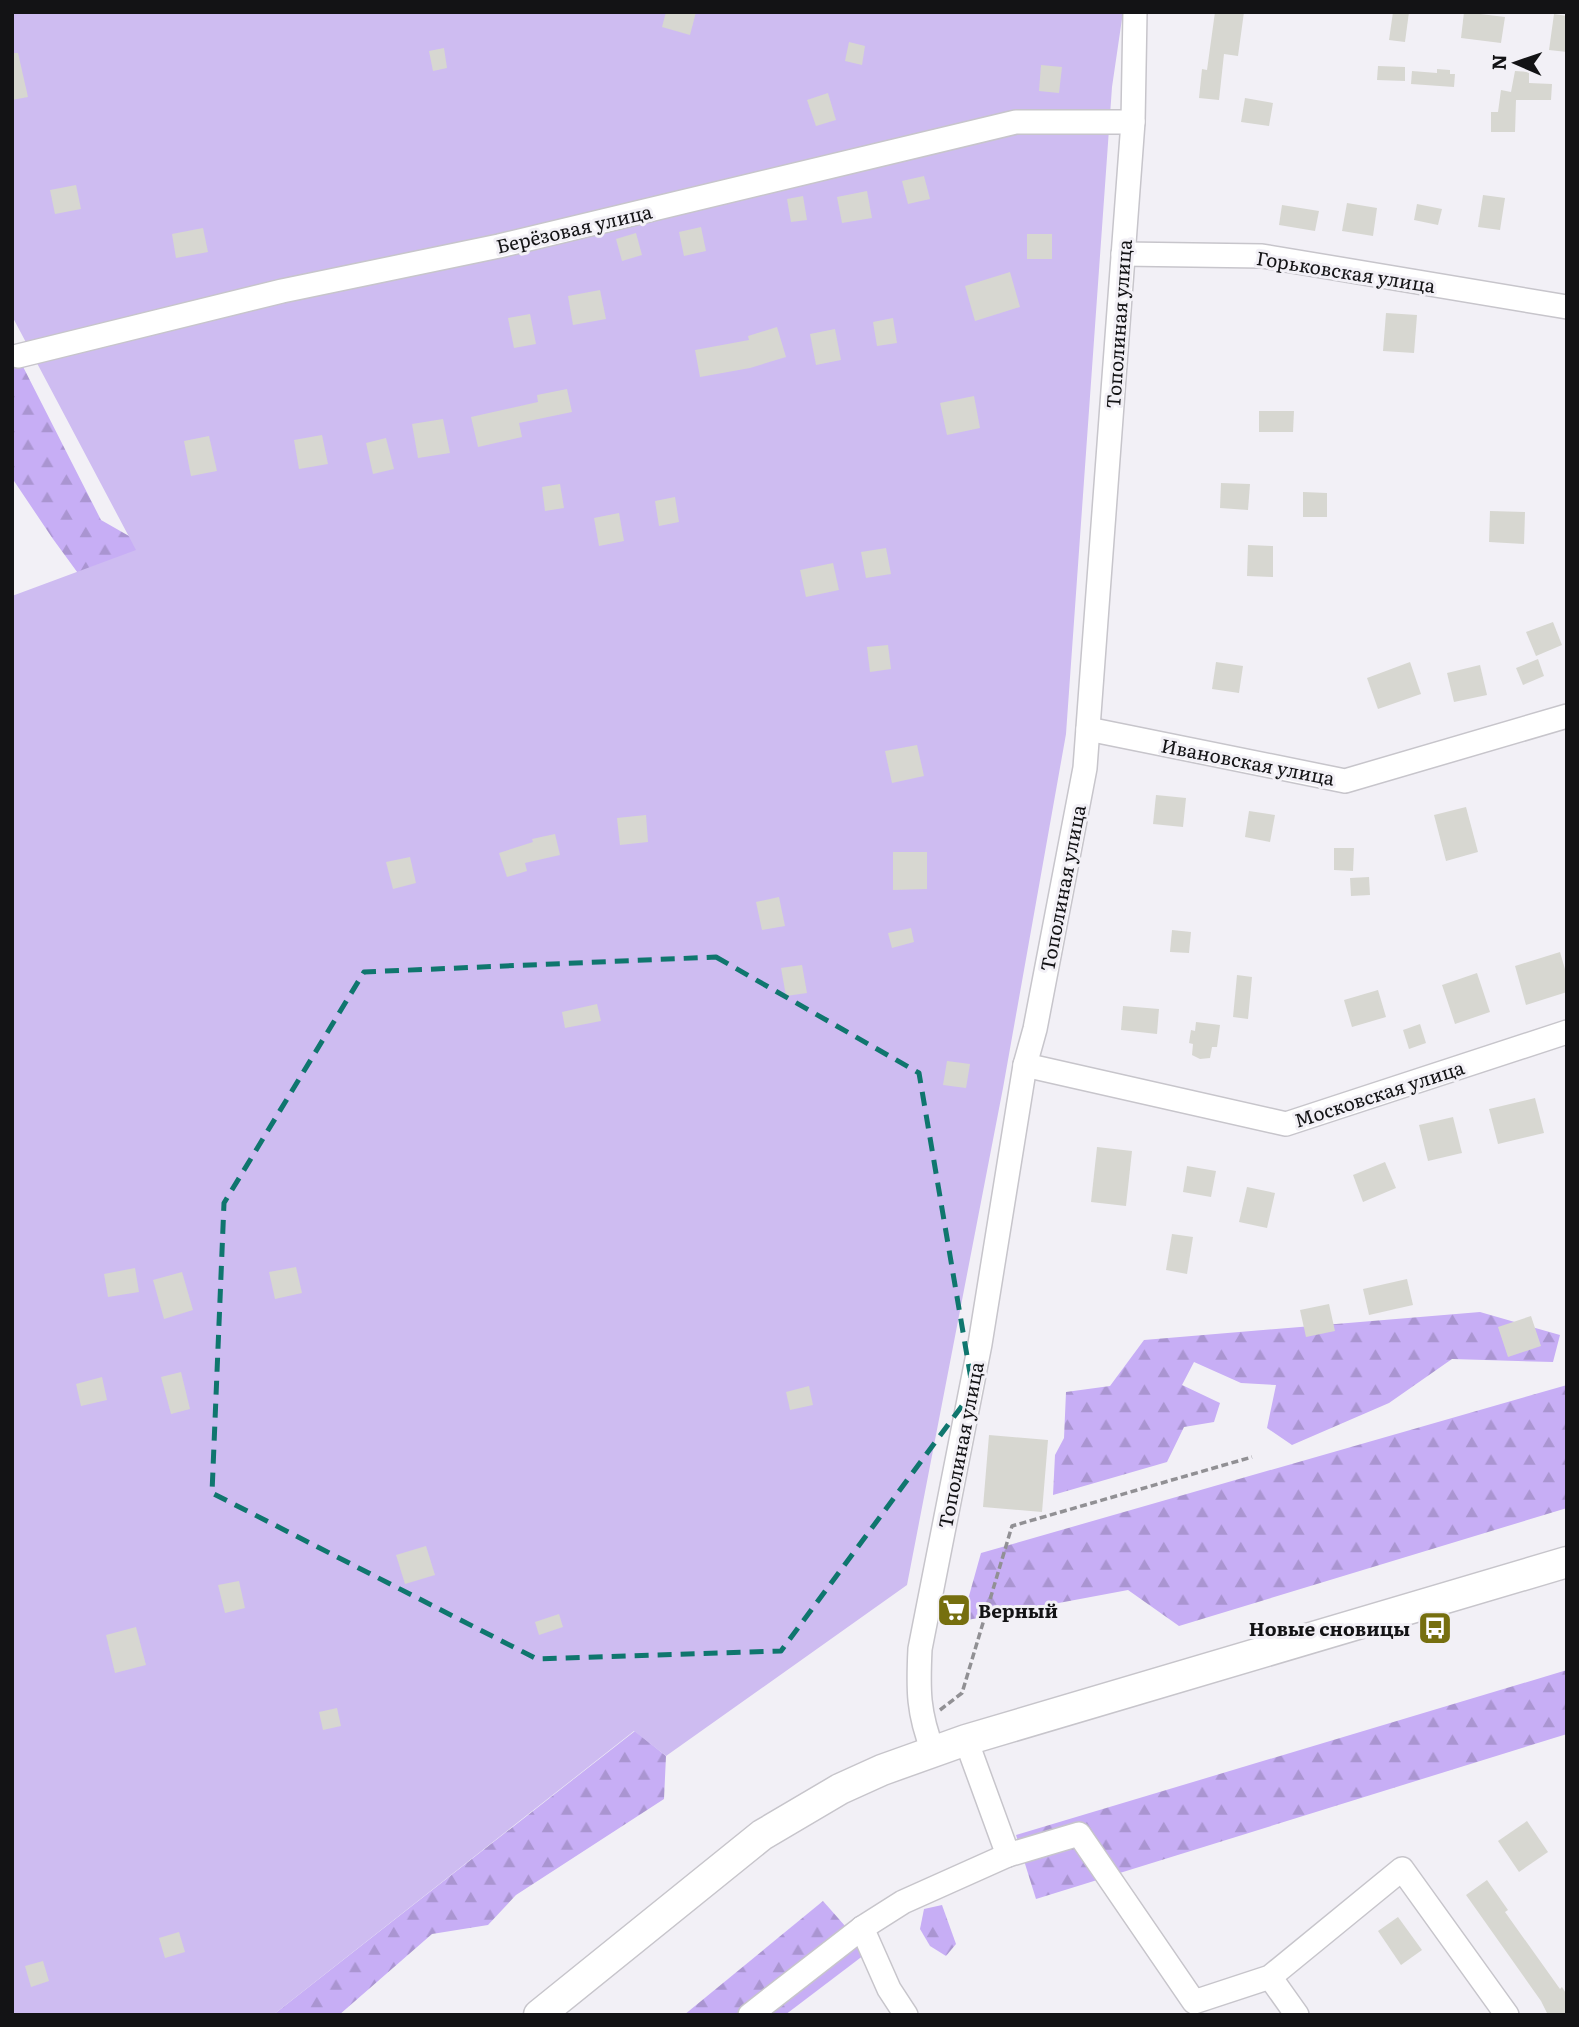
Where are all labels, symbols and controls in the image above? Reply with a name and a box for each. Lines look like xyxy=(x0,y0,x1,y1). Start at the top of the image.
north arrow xyxy=(1481,28,1551,98)
text: N xyxy=(1484,54,1512,71)
street label: Берёзовая улица xyxy=(493,196,655,260)
street label: Тополиная улица xyxy=(1098,238,1138,409)
street label: Горьковская улица xyxy=(1255,243,1438,299)
street label: Ивановская улица xyxy=(1159,730,1338,792)
street label: Тополиная улица xyxy=(1032,802,1092,974)
street label: Московская улица xyxy=(1290,1052,1468,1134)
street label: Тополиная улица xyxy=(930,1359,990,1531)
supermarket icon: Верный xyxy=(935,1591,973,1629)
place label: Верный xyxy=(978,1596,1058,1624)
bus stop icon: Новые сновицы xyxy=(1416,1609,1454,1647)
place label: Новые сновицы xyxy=(1249,1614,1410,1642)

